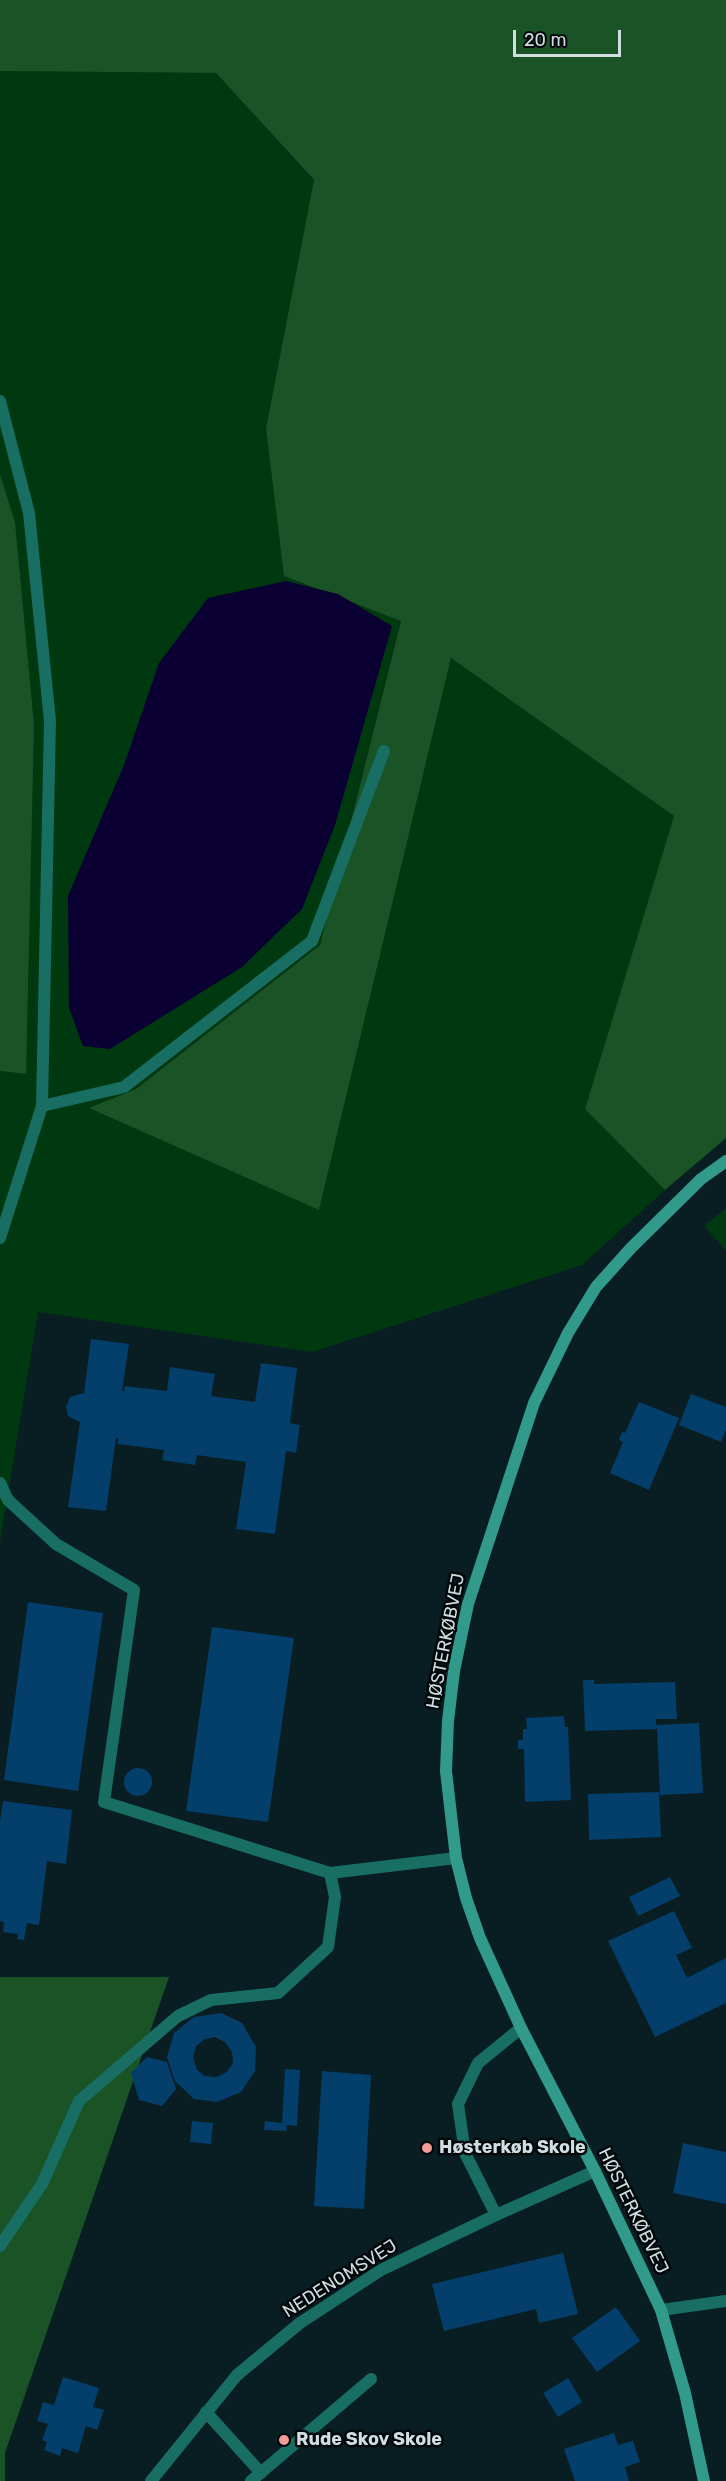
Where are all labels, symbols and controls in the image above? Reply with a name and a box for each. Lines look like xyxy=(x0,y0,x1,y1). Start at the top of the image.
scale bar xyxy=(516,18,624,56)
text: 20 m xyxy=(524,29,566,51)
street label: HØSTERKØBVEJ xyxy=(422,1571,470,1711)
place label: Høsterkøb Skole xyxy=(439,2137,586,2159)
marker: Høsterkøb Skole xyxy=(420,2141,434,2155)
street label: HØSTERKØBVEJ xyxy=(593,2145,673,2277)
street label: NEDENOMSVEJ xyxy=(279,2235,401,2323)
place label: Rude Skov Skole xyxy=(296,2429,442,2451)
marker: Rude Skov Skole xyxy=(277,2433,291,2447)

